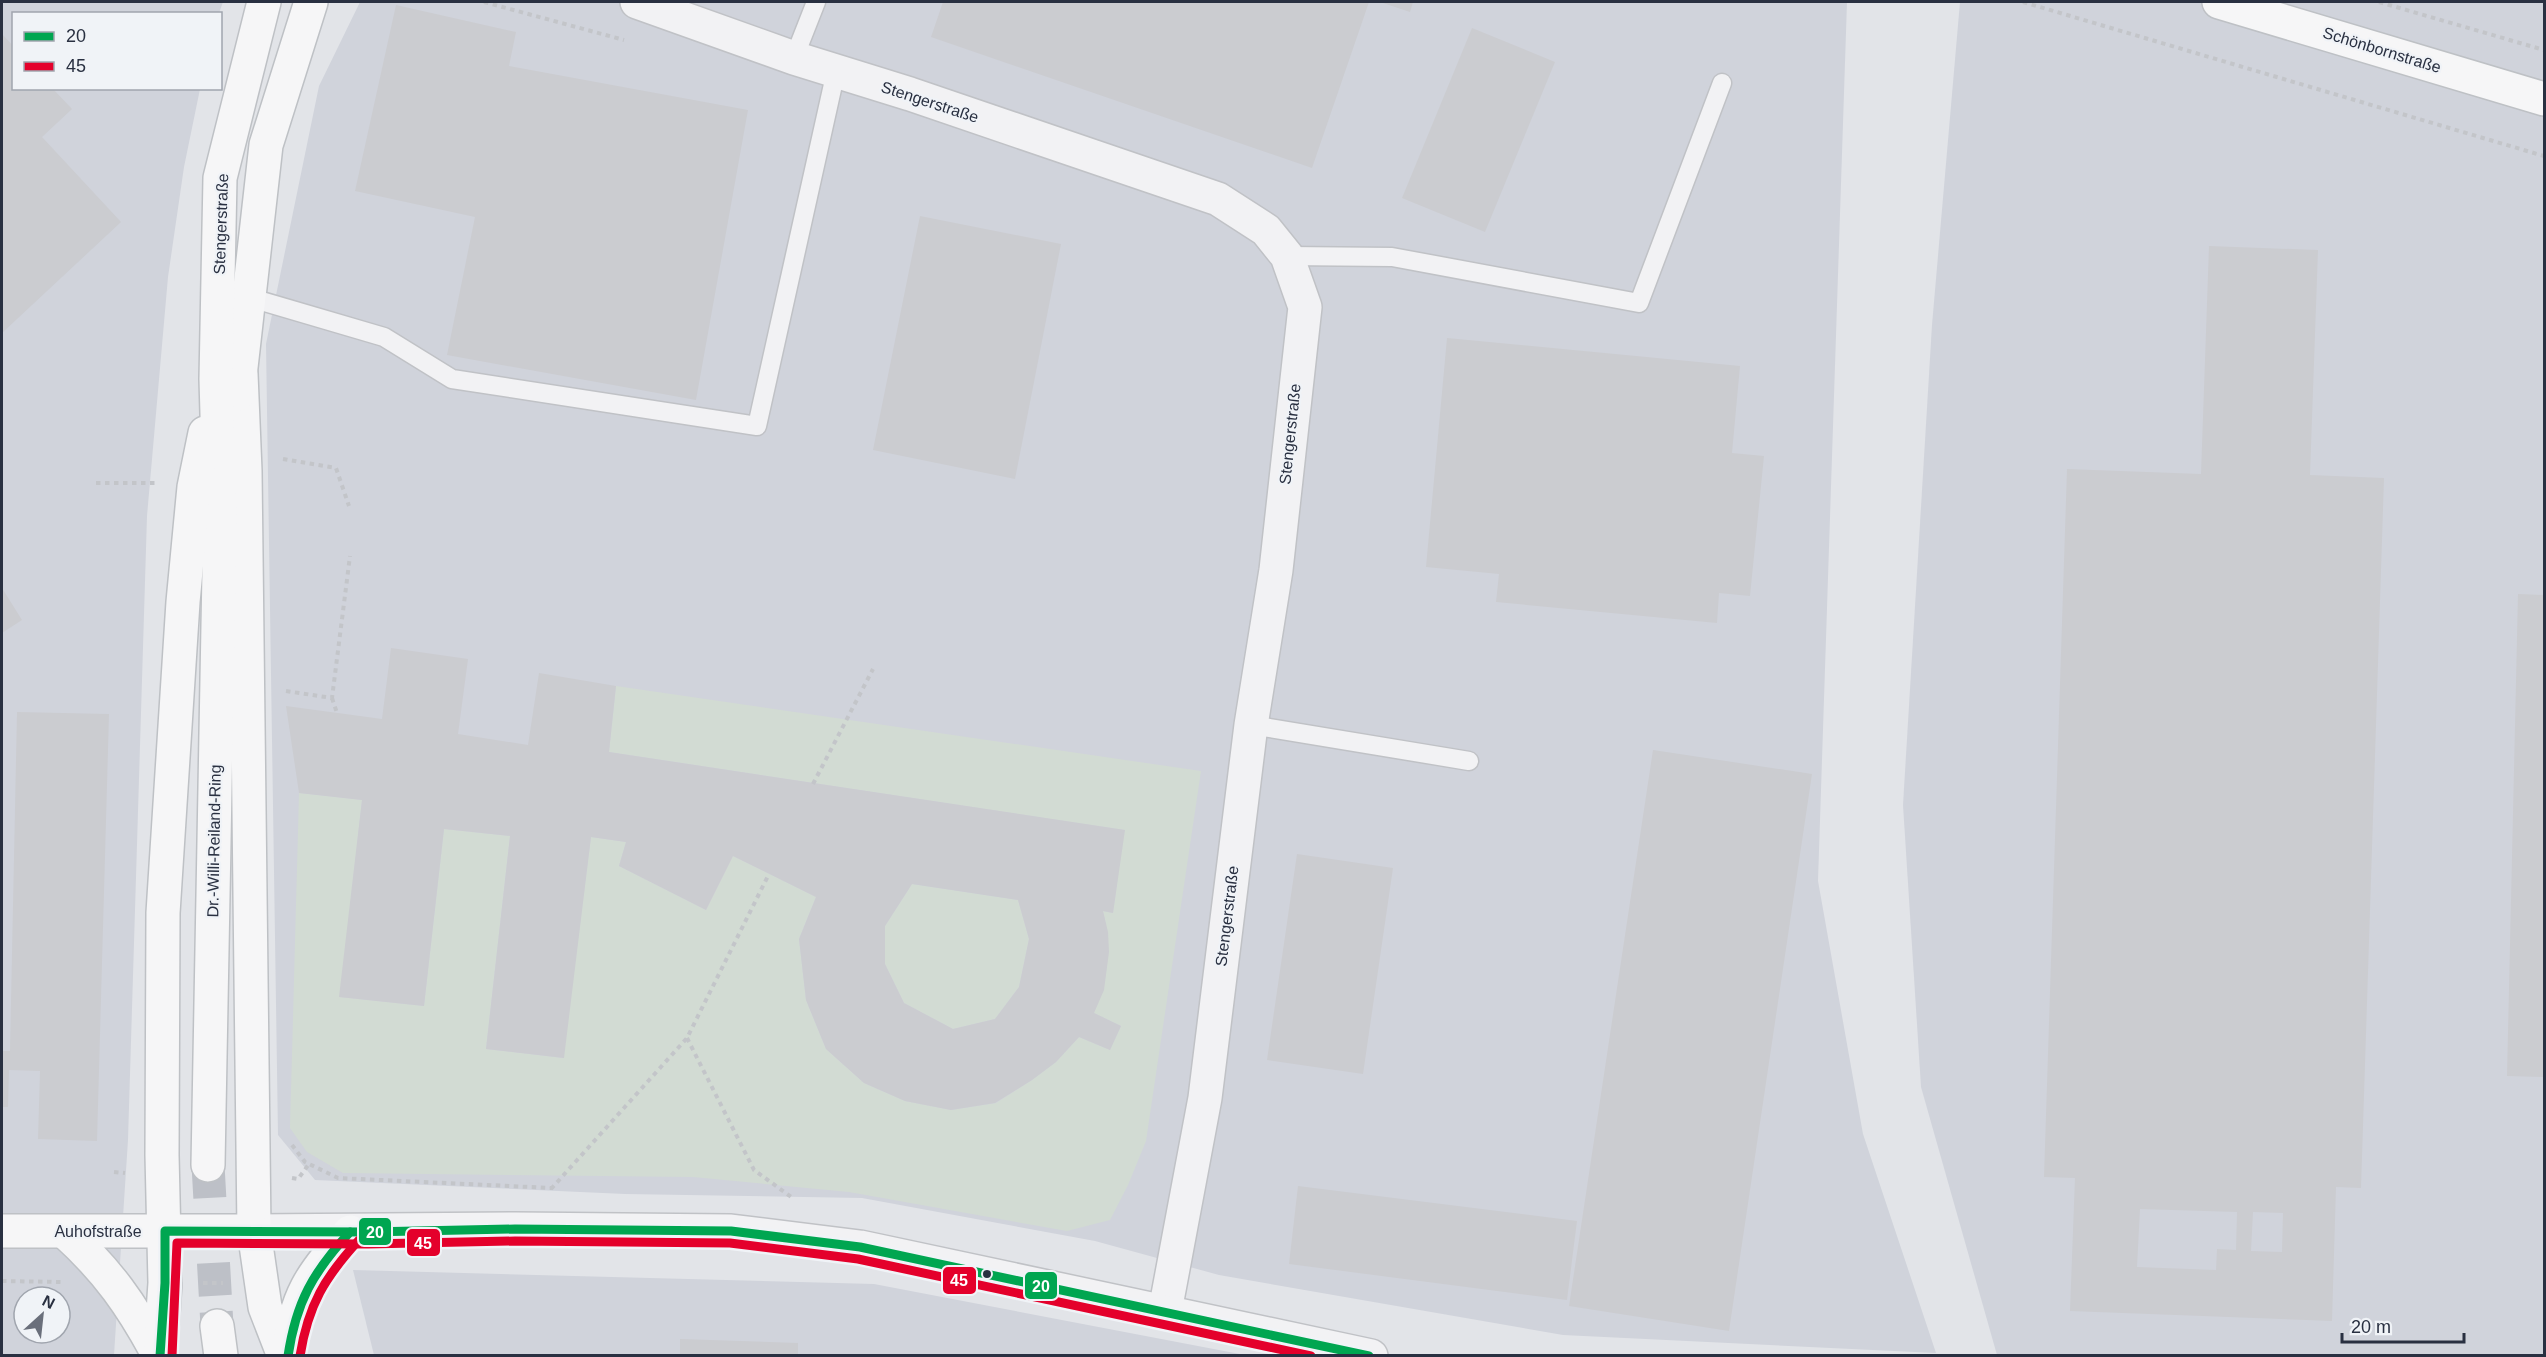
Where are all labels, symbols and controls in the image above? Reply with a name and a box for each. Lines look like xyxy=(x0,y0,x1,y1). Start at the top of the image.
legend xyxy=(12,12,222,90)
street label: Schönbornstraße xyxy=(2321,24,2443,76)
text: 20 xyxy=(66,26,86,46)
text: 45 xyxy=(66,56,86,76)
street label: Stengerstraße xyxy=(879,78,981,126)
street label: Stengerstraße xyxy=(211,173,231,275)
street label: Stengerstraße xyxy=(1276,383,1304,485)
street label: Dr.-Willi-Reiland-Ring xyxy=(204,764,224,918)
street label: Stengerstraße xyxy=(1212,865,1242,967)
line badge: 20 xyxy=(358,1217,392,1246)
street label: Auhofstraße xyxy=(54,1223,142,1240)
text: 20 xyxy=(366,1224,384,1241)
line badge: 45 xyxy=(406,1228,441,1257)
text: 45 xyxy=(414,1235,432,1252)
line badge: 45 xyxy=(942,1266,977,1295)
unlabelled marker xyxy=(981,1268,993,1280)
line badge: 20 xyxy=(1024,1271,1058,1300)
text: 45 xyxy=(950,1272,968,1289)
text: 20 xyxy=(1032,1278,1050,1295)
north arrow xyxy=(12,1285,72,1345)
text: N xyxy=(40,1292,58,1312)
scale bar xyxy=(2342,1306,2464,1344)
text: 20 m xyxy=(2351,1317,2391,1337)

